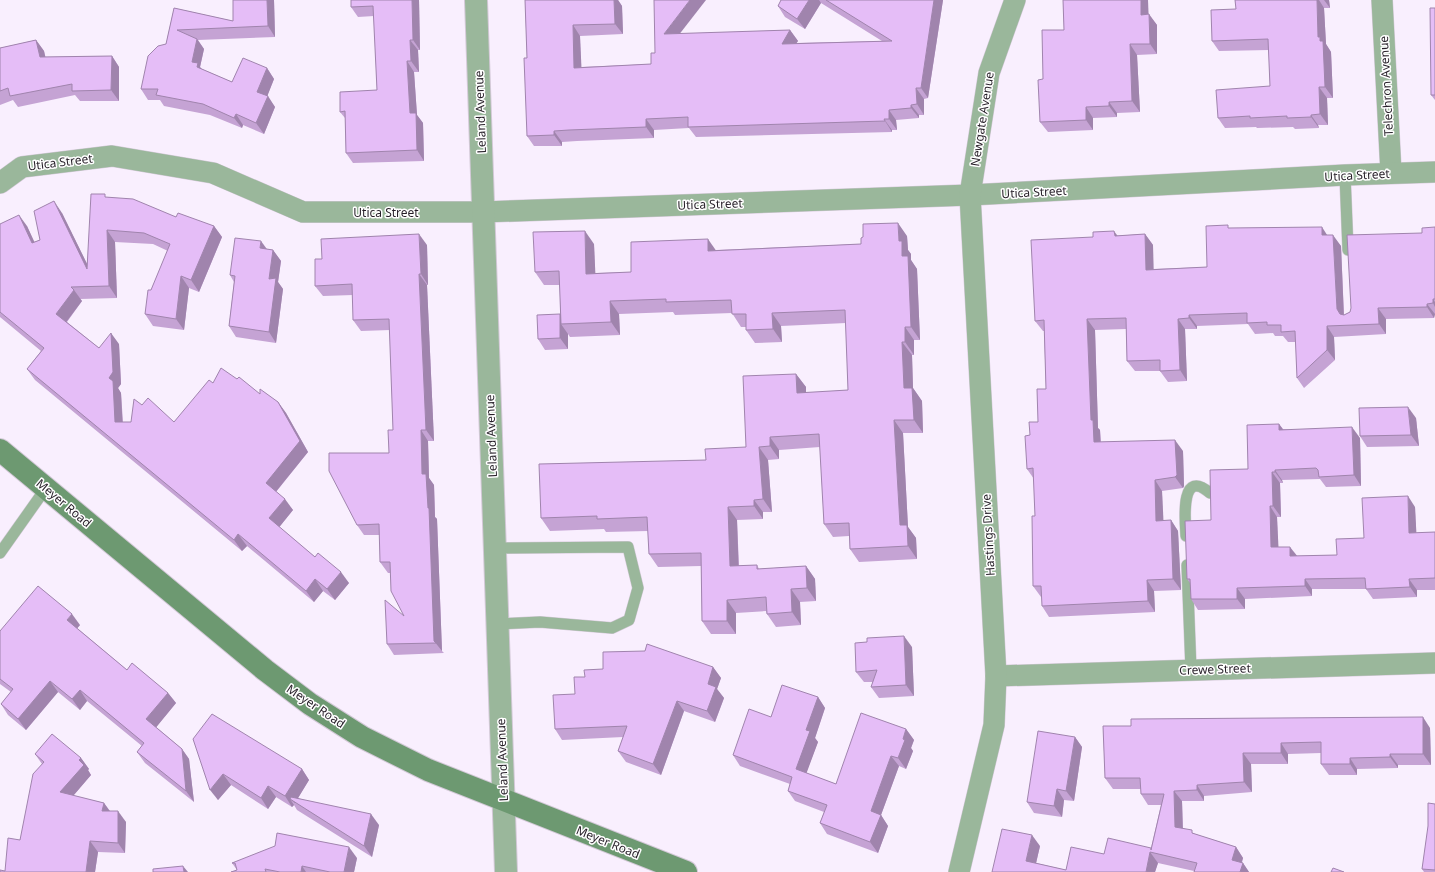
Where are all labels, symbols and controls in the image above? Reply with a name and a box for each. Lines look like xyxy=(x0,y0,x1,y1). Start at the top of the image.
street label: Telechron Avenue xyxy=(1375,35,1397,137)
street label: Leland Avenue xyxy=(470,70,490,154)
street label: Newgate Avenue xyxy=(966,70,998,168)
street label: Utica Street xyxy=(27,150,94,174)
street label: Utica Street xyxy=(1324,165,1391,185)
street label: Utica Street xyxy=(1001,182,1068,202)
street label: Utica Street xyxy=(677,194,744,214)
street label: Utica Street xyxy=(353,204,419,221)
street label: Leland Avenue xyxy=(481,394,501,478)
street label: Meyer Road xyxy=(33,475,95,531)
street label: Hastings Drive xyxy=(977,493,999,576)
street label: Crewe Street xyxy=(1179,659,1252,679)
street label: Meyer Road xyxy=(283,680,349,732)
street label: Leland Avenue xyxy=(492,718,512,802)
street label: Meyer Road xyxy=(574,822,642,862)

